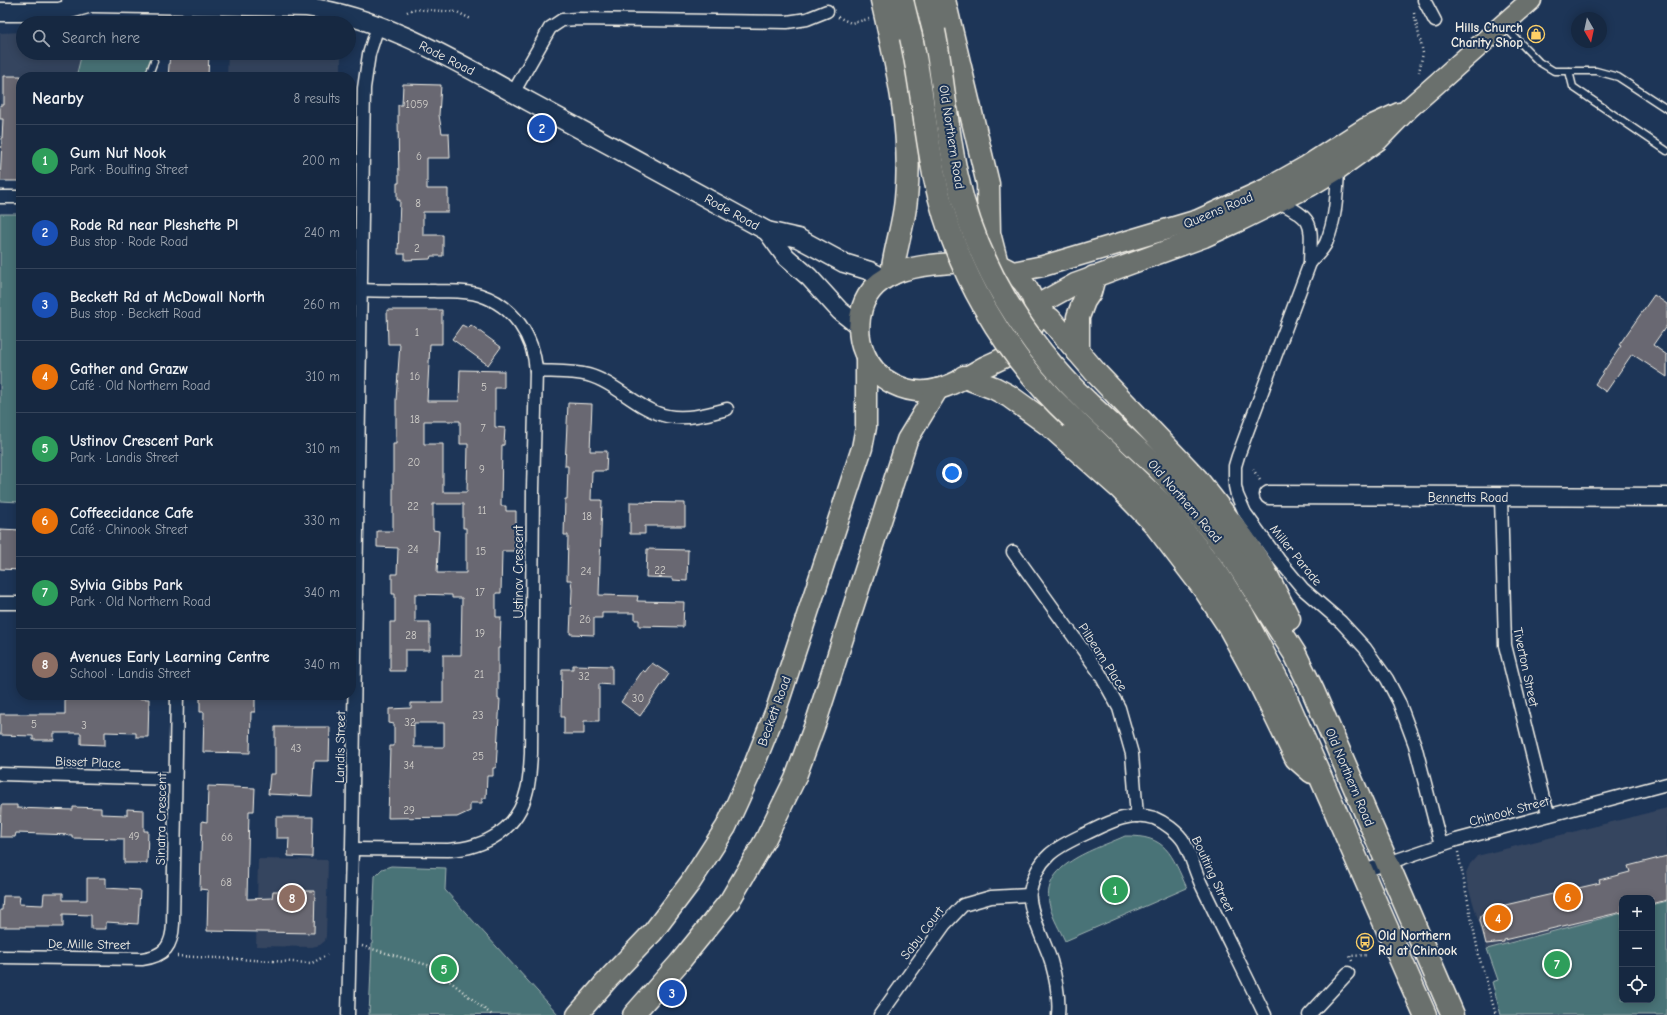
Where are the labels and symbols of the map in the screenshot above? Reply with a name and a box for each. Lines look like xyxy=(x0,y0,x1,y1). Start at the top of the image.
north arrow xyxy=(1571,12,1607,48)
place label: Hills Church Charity Shop xyxy=(1451,20,1523,50)
shop icon: Hills Church Charity Shop xyxy=(1526,24,1546,44)
street label: Rode Road xyxy=(417,38,477,78)
street label: Old Northern Road xyxy=(936,84,968,190)
house number: 1059 xyxy=(406,98,429,111)
pin: 2 xyxy=(529,113,555,143)
house number: 6 xyxy=(416,150,422,163)
street label: Queens Road xyxy=(1181,189,1255,231)
street label: Rode Road xyxy=(702,191,762,233)
house number: 8 xyxy=(415,197,421,210)
house number: 2 xyxy=(414,242,420,255)
house number: 1 xyxy=(415,326,419,339)
house number: 16 xyxy=(410,370,420,383)
house number: 5 xyxy=(481,381,487,394)
house number: 18 xyxy=(410,413,420,426)
house number: 7 xyxy=(480,422,486,435)
house number: 20 xyxy=(408,456,420,469)
street label: Old Northern Road xyxy=(1145,456,1225,546)
house number: 9 xyxy=(479,463,485,476)
your location xyxy=(942,463,962,483)
street label: Bennetts Road xyxy=(1428,490,1508,505)
house number: 22 xyxy=(407,500,419,513)
house number: 11 xyxy=(478,504,486,517)
house number: 18 xyxy=(582,510,592,523)
street label: Miller Parade xyxy=(1267,522,1325,589)
street label: Ustinov Crescent xyxy=(511,524,526,619)
house number: 24 xyxy=(407,543,419,556)
house number: 15 xyxy=(476,545,486,558)
house number: 22 xyxy=(654,564,666,577)
house number: 24 xyxy=(580,565,592,578)
house number: 17 xyxy=(475,586,485,599)
house number: 26 xyxy=(579,613,591,626)
street label: Pilbeam Place xyxy=(1075,620,1131,694)
street label: Tiverton Street xyxy=(1510,626,1542,709)
house number: 19 xyxy=(475,627,485,640)
house number: 28 xyxy=(405,629,417,642)
house number: 21 xyxy=(474,668,484,681)
house number: 32 xyxy=(578,670,590,683)
street label: Beckett Road xyxy=(754,674,794,748)
house number: 30 xyxy=(632,692,644,705)
street label: Landis Street xyxy=(332,709,348,783)
house number: 23 xyxy=(472,709,484,722)
house number: 32 xyxy=(404,716,416,729)
house number: 5 xyxy=(31,718,37,731)
house number: 3 xyxy=(81,719,87,732)
street label: Old Northern Road xyxy=(1323,726,1377,828)
house number: 43 xyxy=(291,742,301,755)
house number: 25 xyxy=(472,750,484,763)
street label: Bisset Place xyxy=(55,753,122,771)
house number: 34 xyxy=(404,759,414,772)
street label: Sinatra Crescent xyxy=(153,772,169,865)
street label: Chinook Street xyxy=(1467,793,1552,829)
house number: 29 xyxy=(403,804,415,817)
house number: 49 xyxy=(128,830,140,843)
house number: 66 xyxy=(221,831,233,844)
street label: Boulting Street xyxy=(1189,834,1238,916)
pin: 1 xyxy=(1102,875,1128,905)
house number: 68 xyxy=(220,876,232,889)
pin: 6 xyxy=(1555,882,1581,912)
pin: 8 xyxy=(279,883,305,913)
street label: Sabu Court xyxy=(897,903,947,962)
pin: 4 xyxy=(1485,903,1511,933)
place label: Old Northern Rd at Chinook xyxy=(1378,928,1458,958)
bus stop icon: Old Northern Rd at Chinook xyxy=(1355,932,1375,952)
street label: De Mille Street xyxy=(48,936,131,952)
pin: 7 xyxy=(1544,949,1570,979)
pin: 5 xyxy=(431,954,457,984)
pin: 3 xyxy=(659,978,685,1008)

